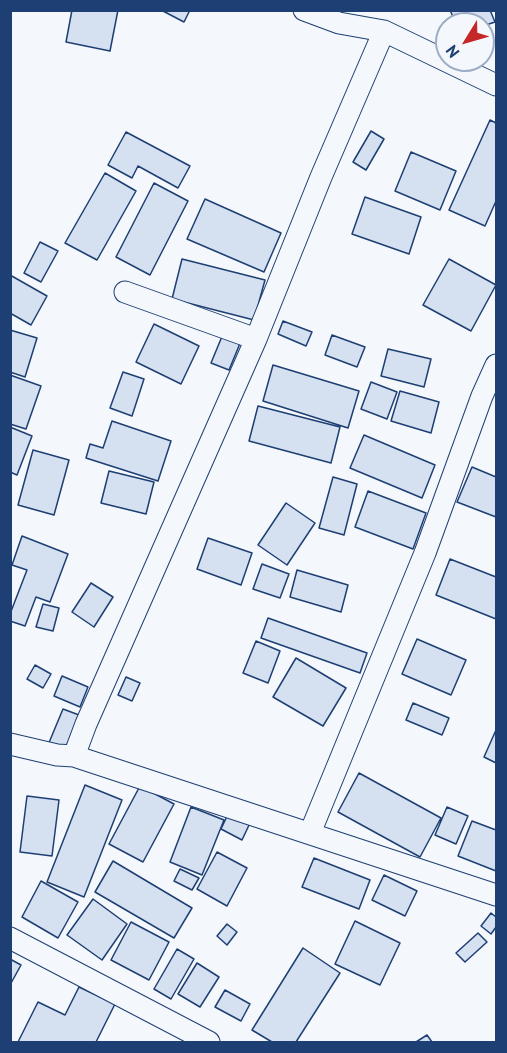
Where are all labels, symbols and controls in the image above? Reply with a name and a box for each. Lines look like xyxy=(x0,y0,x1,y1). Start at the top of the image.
north arrow xyxy=(435,12,495,72)
text: N xyxy=(441,41,463,62)

